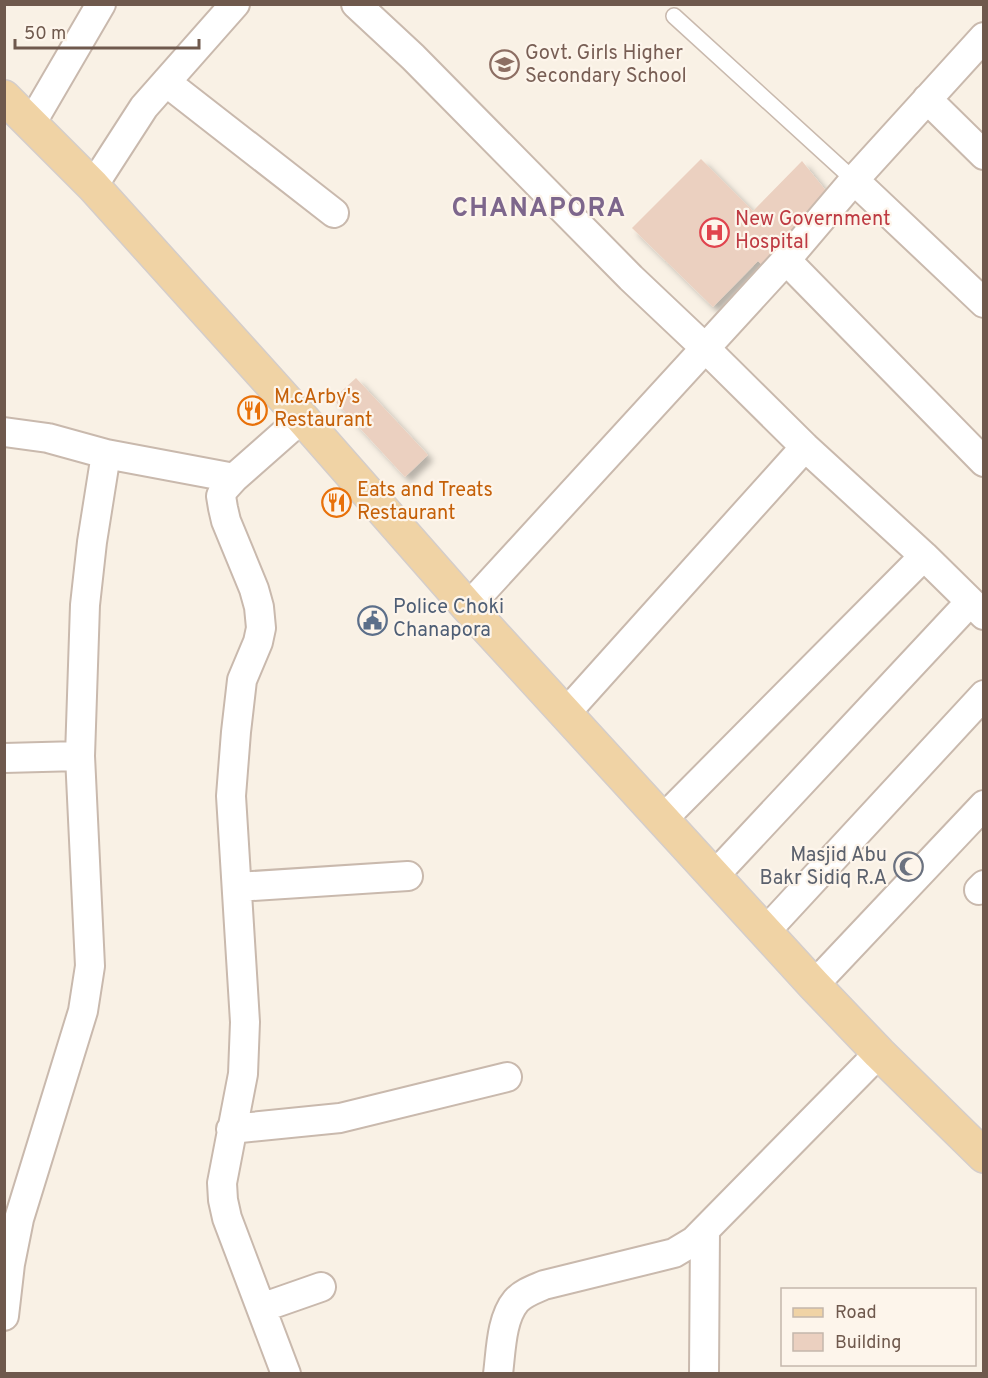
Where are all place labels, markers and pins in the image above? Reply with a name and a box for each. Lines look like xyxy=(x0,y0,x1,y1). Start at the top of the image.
place label: Govt. Girls Higher Secondary School xyxy=(525,41,687,90)
school or university icon: Govt. Girls Higher Secondary School xyxy=(488,49,520,81)
place label: New Government Hospital xyxy=(735,207,891,256)
hospital icon: New Government Hospital xyxy=(698,216,730,248)
place label: M.cArby's Restaurant xyxy=(274,385,373,434)
restaurant icon: M.cArby's Restaurant xyxy=(237,394,269,426)
place label: Eats and Treats Restaurant xyxy=(357,478,493,527)
restaurant icon: Eats and Treats Restaurant xyxy=(320,487,352,519)
place label: Police Choki Chanapora xyxy=(393,595,504,644)
public building icon: Police Choki Chanapora xyxy=(356,604,388,636)
place label: Masjid Abu Bakr Sidiq R.A xyxy=(760,843,887,892)
mosque icon: Masjid Abu Bakr Sidiq R.A xyxy=(892,851,924,883)

